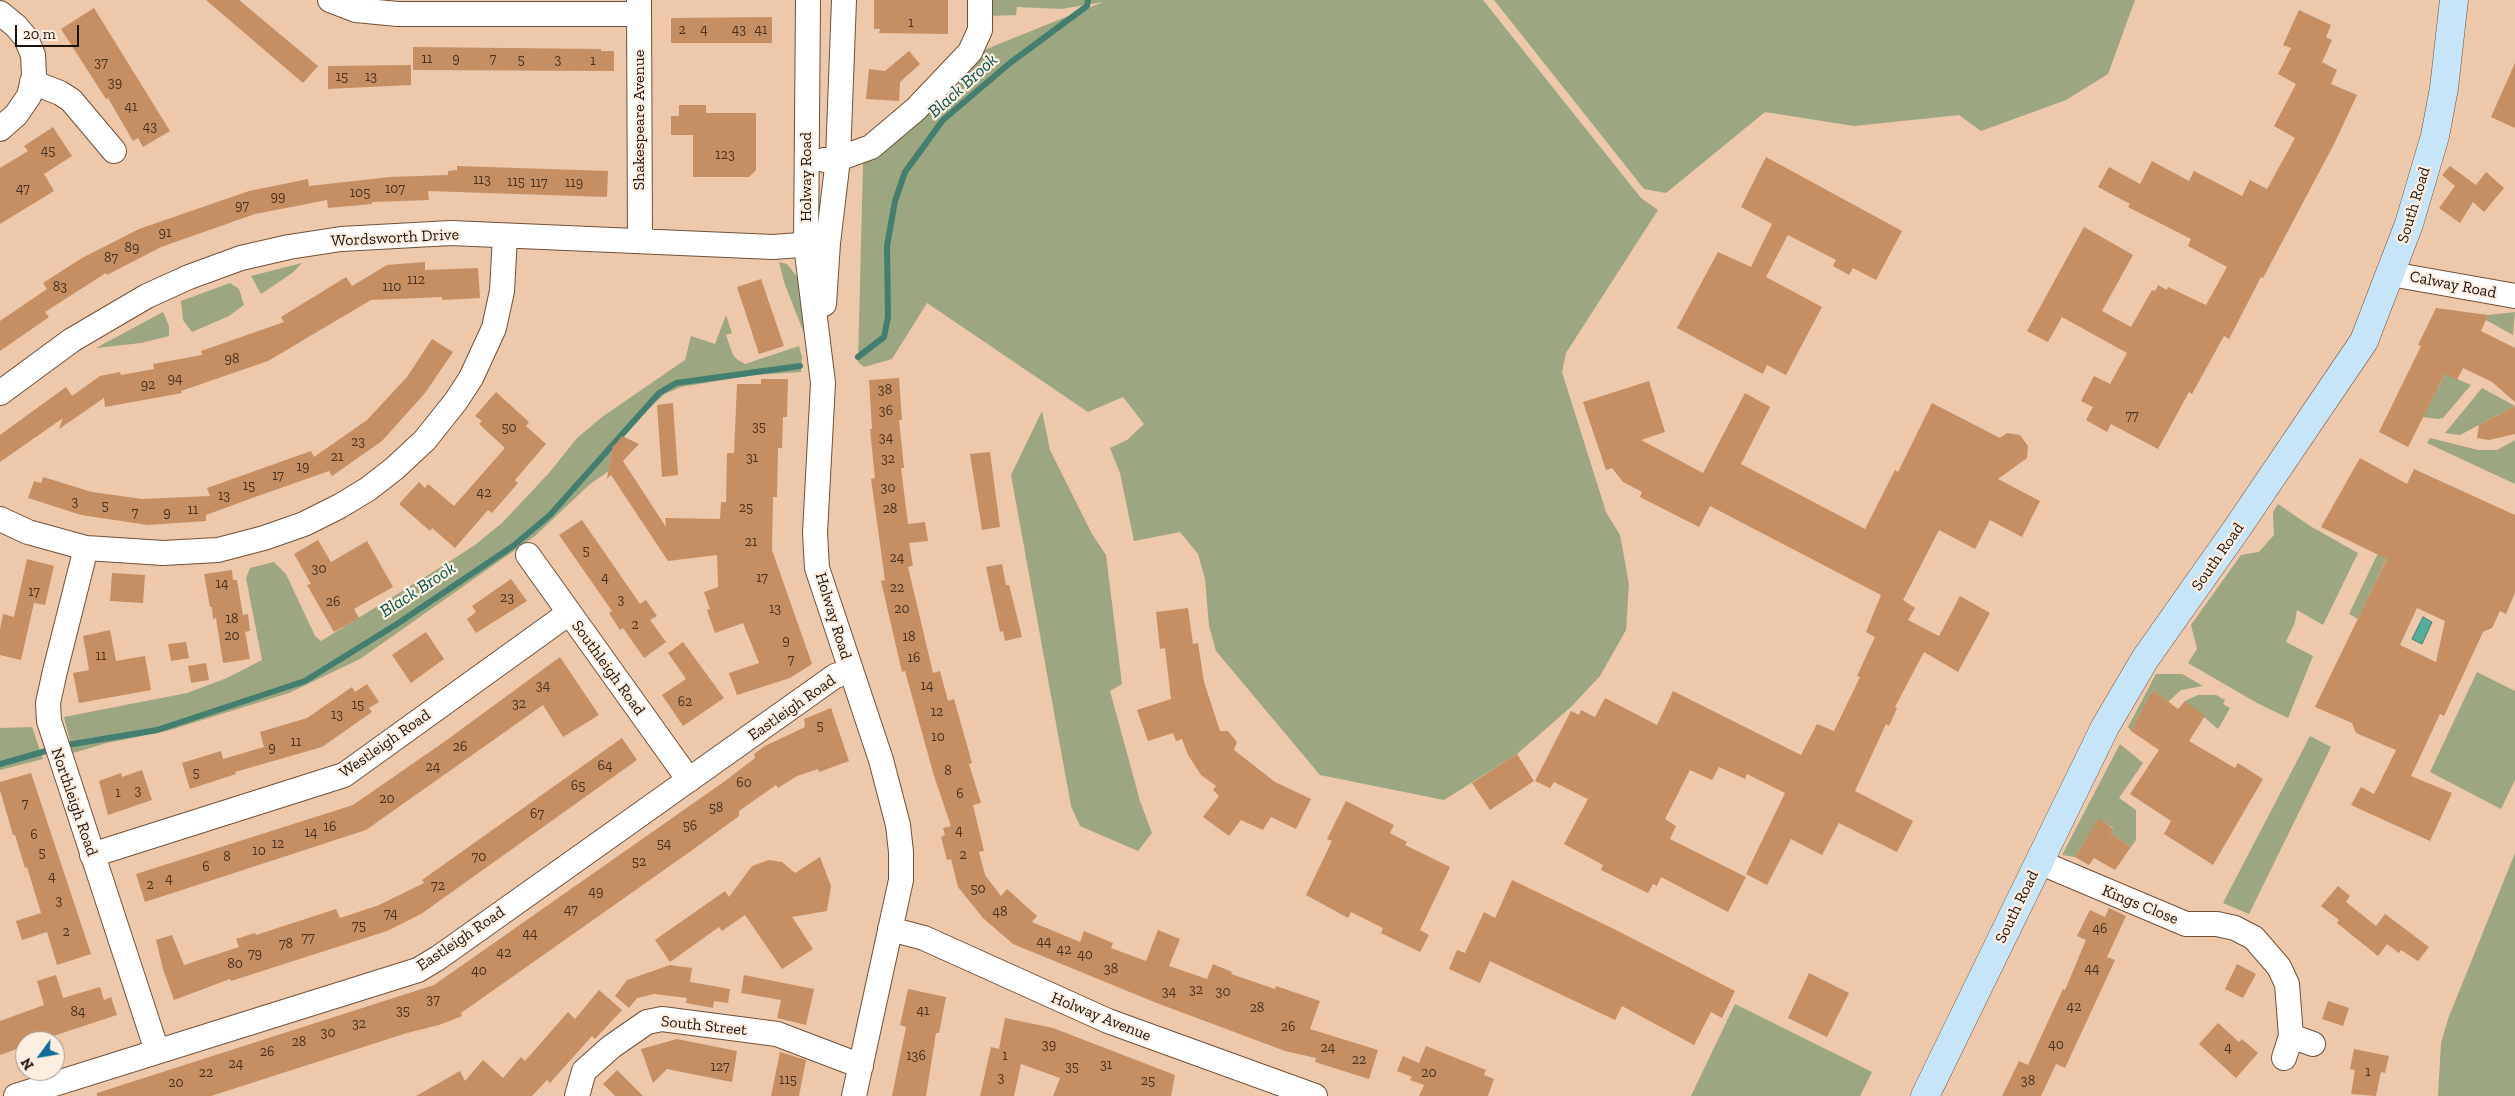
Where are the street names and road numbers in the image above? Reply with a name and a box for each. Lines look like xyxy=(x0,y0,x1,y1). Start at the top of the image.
street label: Shakespeare Avenue xyxy=(629,50,649,190)
street label: Holway Road xyxy=(796,132,816,222)
street label: South Road xyxy=(2393,165,2435,245)
street label: Wordsworth Drive xyxy=(331,225,459,251)
street label: Calway Road xyxy=(2408,267,2498,303)
street label: South Road xyxy=(2188,519,2248,595)
street label: Holway Road xyxy=(811,570,855,662)
street label: Southleigh Road xyxy=(567,617,649,719)
street label: Eastleigh Road xyxy=(745,671,839,745)
street label: Westleigh Road xyxy=(336,706,434,782)
street label: Northleigh Road xyxy=(46,745,102,859)
street label: South Road xyxy=(1991,867,2043,947)
street label: Kings Close xyxy=(2099,881,2181,929)
street label: Eastleigh Road xyxy=(413,902,509,976)
street label: Holway Avenue xyxy=(1048,988,1154,1046)
street label: South Street xyxy=(660,1012,748,1040)

